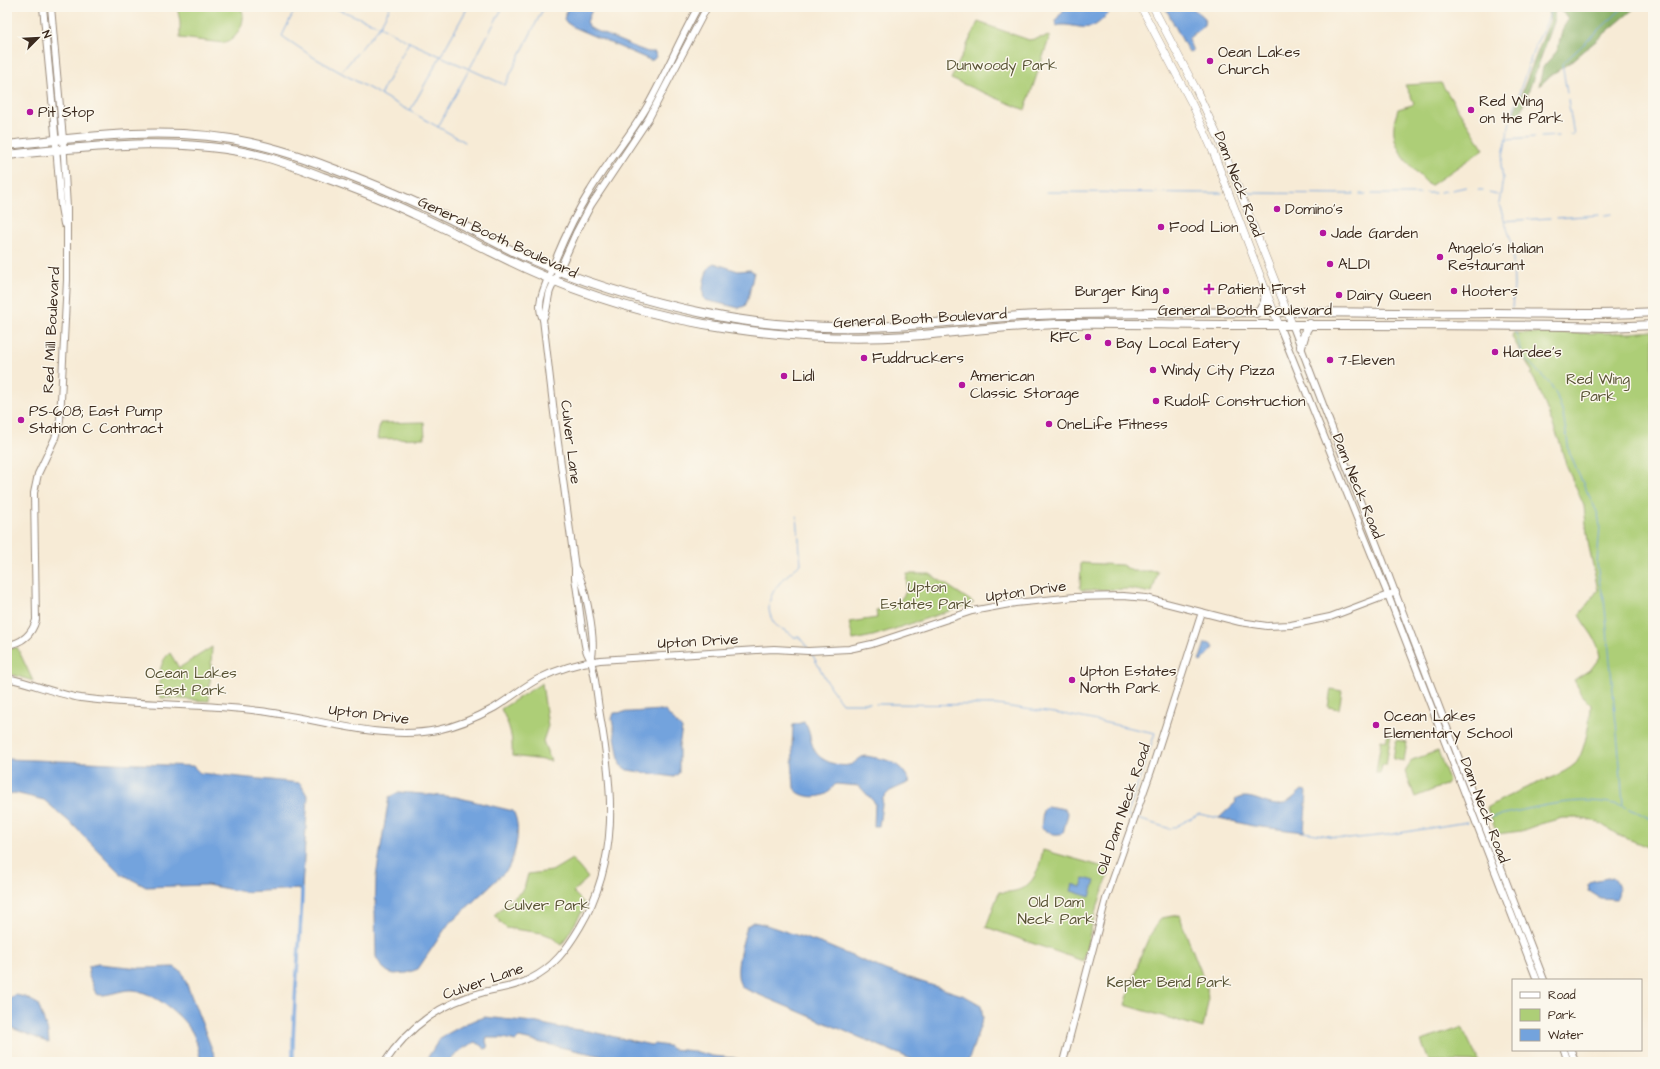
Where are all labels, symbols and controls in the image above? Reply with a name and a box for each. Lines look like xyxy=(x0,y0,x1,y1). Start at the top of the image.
north arrow xyxy=(18,18,58,58)
text: N xyxy=(38,28,55,40)
place label: Oean Lakes Church xyxy=(1218,42,1301,80)
park label: Dunwoody Park xyxy=(947,55,1057,77)
marker: Oean Lakes Church xyxy=(1205,56,1215,66)
place label: Red Wing on the Park xyxy=(1479,91,1563,129)
place label: Pit Stop xyxy=(38,102,94,123)
marker: Red Wing on the Park xyxy=(1466,105,1476,115)
marker: Pit Stop xyxy=(25,107,35,117)
street label: Dam Neck Road xyxy=(1209,128,1268,240)
street label: General Booth Boulevard xyxy=(415,191,581,284)
place label: Domino's xyxy=(1285,199,1343,220)
marker: Domino's xyxy=(1272,204,1282,214)
place label: Food Lion xyxy=(1169,217,1239,238)
marker: Food Lion xyxy=(1156,222,1166,232)
place label: Jade Garden xyxy=(1331,223,1418,244)
marker: Jade Garden xyxy=(1318,228,1328,238)
place label: Angelo's Italian Restaurant xyxy=(1448,238,1544,276)
marker: Angelo's Italian Restaurant xyxy=(1435,252,1445,262)
place label: ALDI xyxy=(1338,254,1370,275)
marker: ALDI xyxy=(1325,259,1335,269)
street label: Red Mill Boulevard xyxy=(38,266,65,394)
place label: Patient First xyxy=(1218,279,1306,300)
place label: Burger King xyxy=(1075,281,1158,303)
place label: Hooters xyxy=(1462,281,1518,302)
marker: Patient First xyxy=(1203,283,1215,295)
place label: Dairy Queen xyxy=(1347,285,1432,307)
marker: Burger King xyxy=(1161,286,1171,296)
marker: Hooters xyxy=(1449,286,1459,296)
marker: Dairy Queen xyxy=(1334,290,1344,300)
street label: General Booth Boulevard xyxy=(1158,300,1332,321)
street label: General Booth Boulevard xyxy=(833,303,1008,334)
place label: KFC xyxy=(1050,327,1080,348)
marker: KFC xyxy=(1083,332,1093,342)
place label: Bay Local Eatery xyxy=(1116,333,1240,355)
marker: Bay Local Eatery xyxy=(1103,338,1113,348)
place label: Hardee's xyxy=(1503,342,1562,363)
marker: Hardee's xyxy=(1490,347,1500,357)
place label: Fuddruckers xyxy=(872,348,964,369)
place label: 7-Eleven xyxy=(1338,350,1395,371)
marker: Fuddruckers xyxy=(859,353,869,363)
marker: 7-Eleven xyxy=(1325,355,1335,365)
place label: Windy City Pizza xyxy=(1161,360,1275,382)
marker: Windy City Pizza xyxy=(1148,365,1158,375)
place label: Lidl xyxy=(792,366,815,387)
place label: American Classic Storage xyxy=(970,366,1079,405)
park label: Red Wing Park xyxy=(1566,369,1630,407)
marker: Lidl xyxy=(779,371,789,381)
marker: American Classic Storage xyxy=(957,380,967,390)
place label: Rudolf Construction xyxy=(1164,391,1306,412)
marker: Rudolf Construction xyxy=(1151,396,1161,406)
street label: Culver Lane xyxy=(555,399,586,485)
place label: PS-608; East Pump Station C Contract xyxy=(29,401,163,439)
place label: OneLife Fitness xyxy=(1057,414,1168,435)
marker: PS-608; East Pump Station C Contract xyxy=(16,415,26,425)
marker: OneLife Fitness xyxy=(1044,419,1054,429)
street label: Dam Neck Road xyxy=(1327,430,1388,542)
street label: Upton Drive xyxy=(985,575,1068,608)
park label: Upton Estates Park xyxy=(881,577,973,615)
street label: Upton Drive xyxy=(657,629,739,654)
place label: Upton Estates North Park xyxy=(1080,661,1177,699)
park label: Ocean Lakes East Park xyxy=(145,663,237,701)
marker: Upton Estates North Park xyxy=(1067,675,1077,685)
street label: Upton Drive xyxy=(327,699,410,730)
place label: Ocean Lakes Elementary School xyxy=(1384,706,1513,745)
marker: Ocean Lakes Elementary School xyxy=(1371,720,1381,730)
street label: Old Dam Neck Road xyxy=(1091,740,1156,878)
street label: Dam Neck Road xyxy=(1455,754,1514,866)
park label: Old Dam Neck Park xyxy=(1018,892,1094,930)
park label: Culver Park xyxy=(504,895,590,916)
street label: Culver Lane xyxy=(440,958,526,1005)
park label: Kepler Bend Park xyxy=(1107,972,1231,993)
legend xyxy=(1512,979,1642,1051)
text: Road xyxy=(1548,987,1576,1004)
text: Park xyxy=(1548,1007,1576,1024)
text: Water xyxy=(1548,1027,1584,1044)

